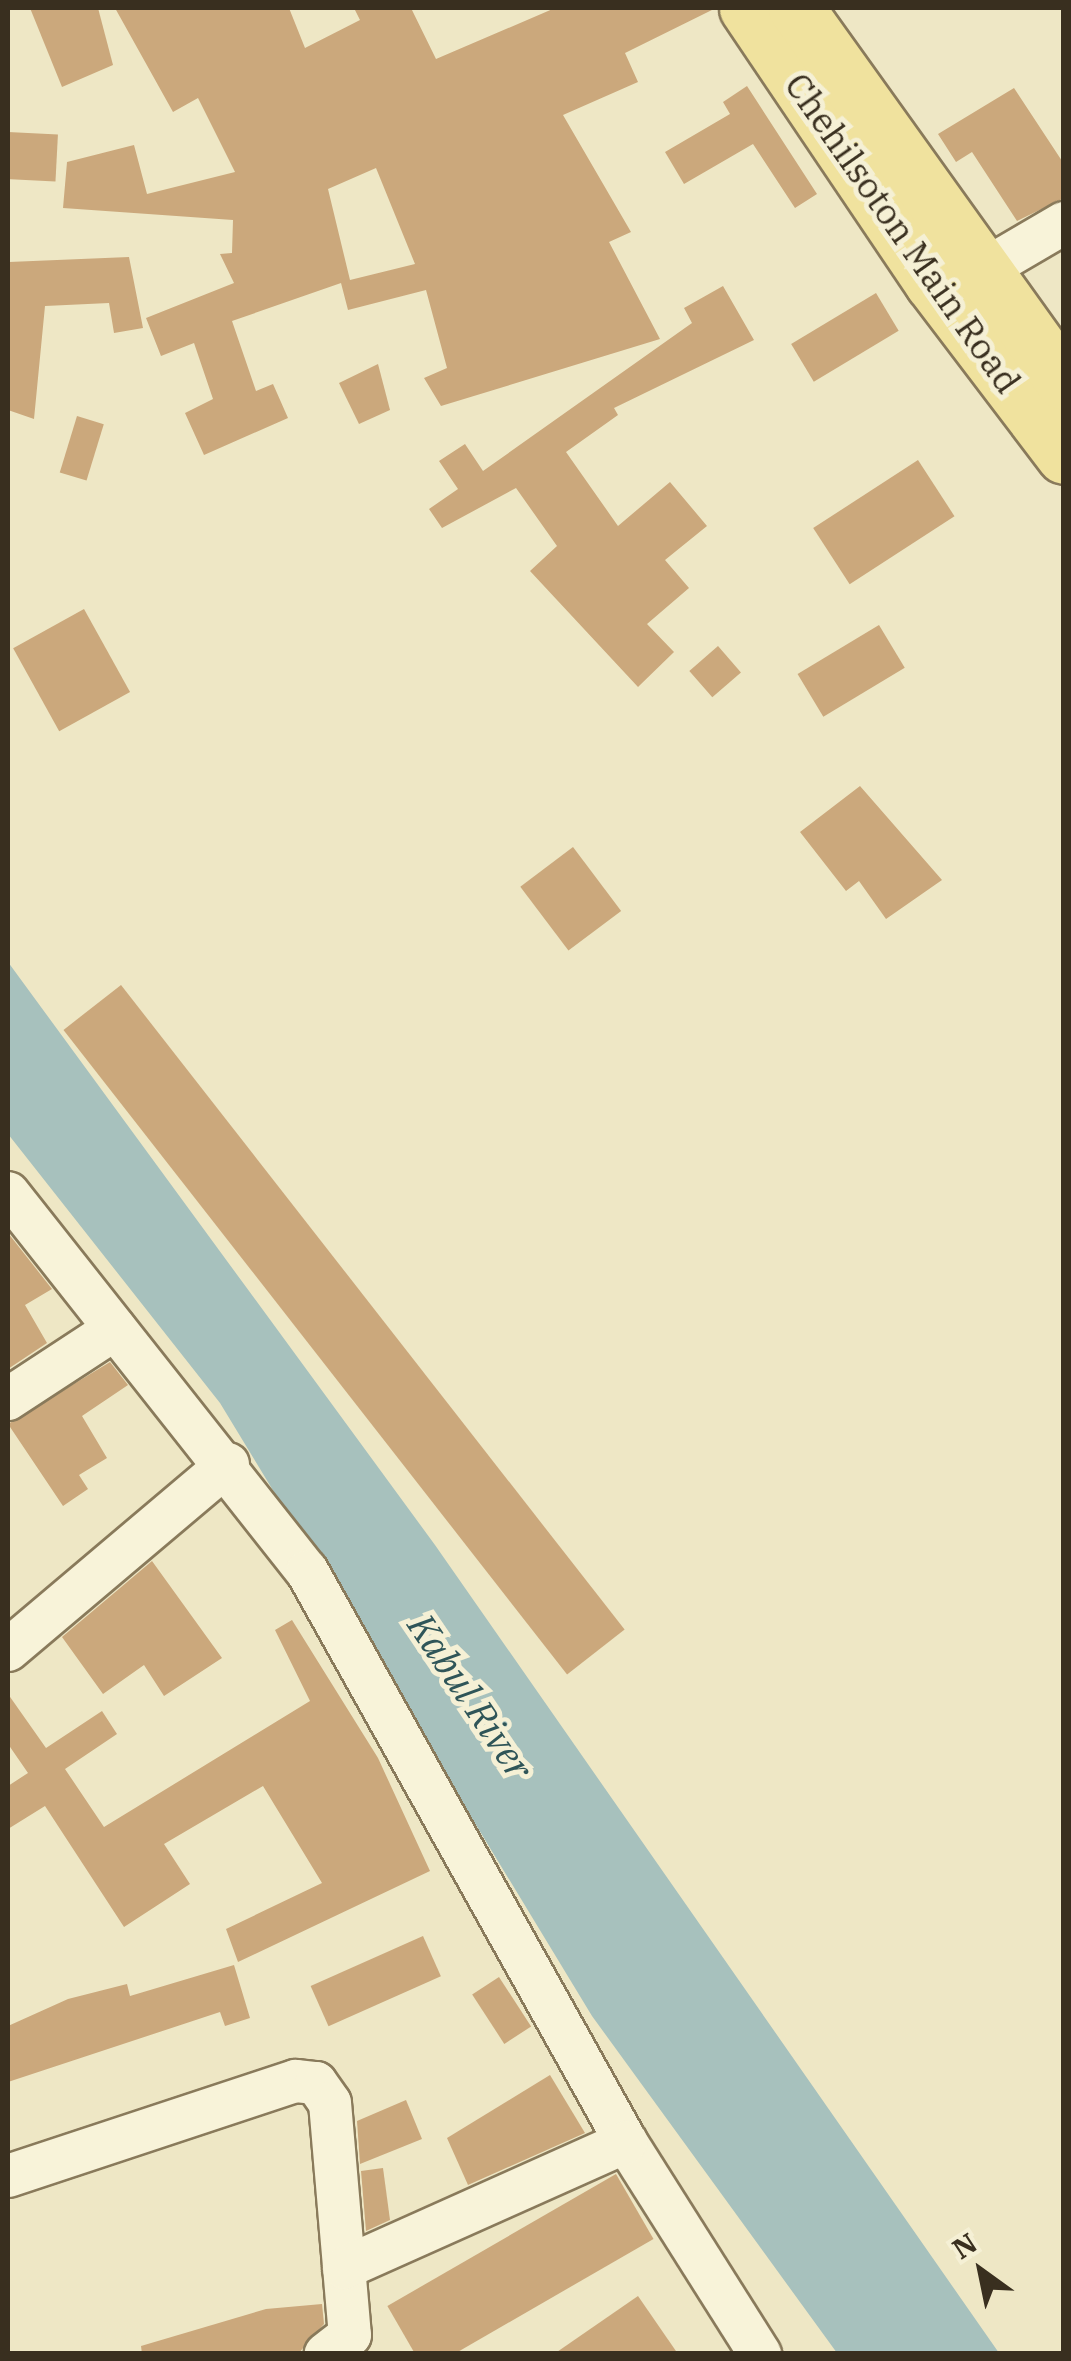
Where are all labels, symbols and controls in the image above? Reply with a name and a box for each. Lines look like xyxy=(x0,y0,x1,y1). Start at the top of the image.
street label: Chehilsoton Main Road xyxy=(777,65,1029,401)
water label: Kabul River xyxy=(399,1604,543,1788)
north arrow xyxy=(931,2221,1031,2321)
text: N xyxy=(945,2224,984,2267)

